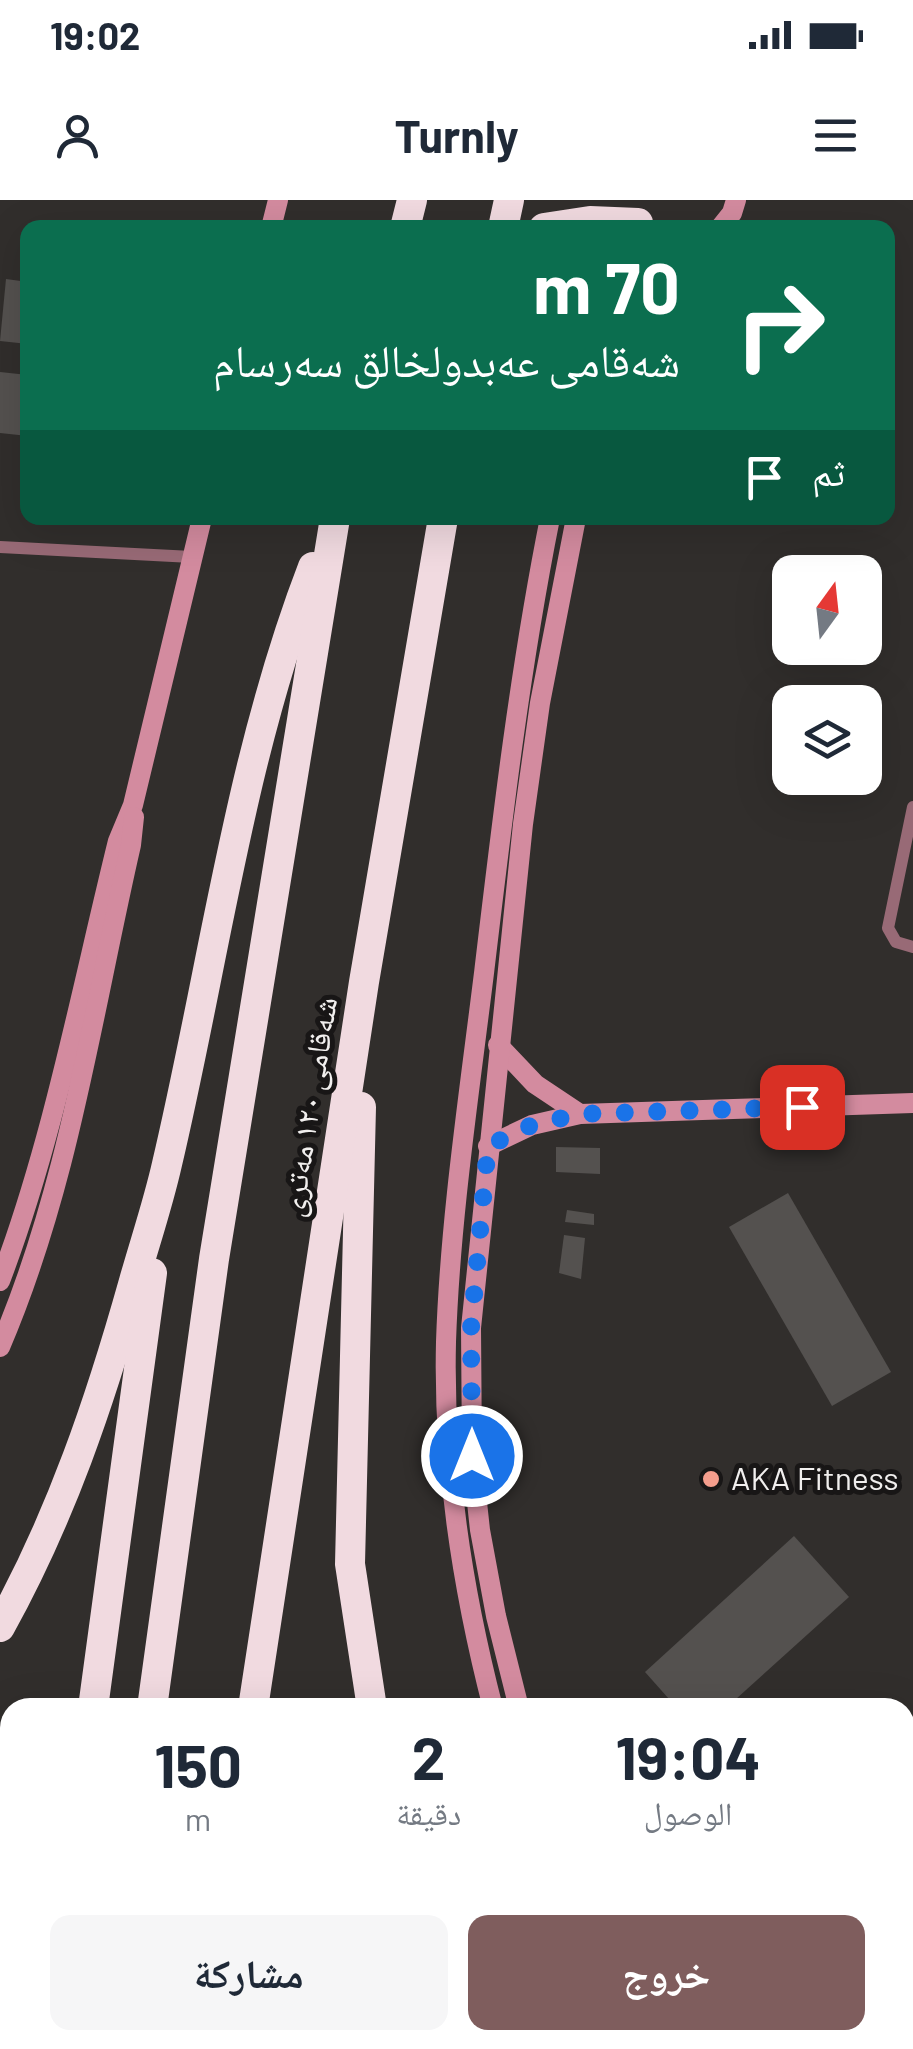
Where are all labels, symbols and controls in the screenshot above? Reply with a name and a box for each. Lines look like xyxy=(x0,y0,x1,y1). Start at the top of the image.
text: 19:02 xyxy=(50,12,140,58)
icon: person xyxy=(50,108,105,163)
text: Turnly xyxy=(394,108,519,162)
icon: menu xyxy=(808,108,863,163)
text: 70 m xyxy=(533,244,680,328)
icon: right xyxy=(715,260,845,390)
text: شەقامی عەبدولخالق سەرسام xyxy=(213,332,680,386)
text: ثم xyxy=(812,448,845,494)
icon: arrive xyxy=(737,450,792,505)
north arrow xyxy=(772,555,882,665)
map controls xyxy=(772,555,882,795)
button: layers xyxy=(772,685,882,795)
street label: شەقامی ١٢٠ مەتری xyxy=(271,994,346,1220)
pin xyxy=(760,1065,845,1150)
icon: arrive xyxy=(775,1080,830,1135)
position arrow xyxy=(420,1404,524,1508)
place label: AKA Fitness xyxy=(731,1458,899,1496)
marker: AKA Fitness xyxy=(700,1468,722,1490)
text: 2 xyxy=(412,1720,445,1792)
text: 19:04 xyxy=(615,1720,761,1792)
text: 150 xyxy=(154,1728,242,1800)
text: دقيقة xyxy=(396,1793,461,1831)
text: الوصول xyxy=(644,1793,732,1831)
text: m xyxy=(185,1799,211,1837)
button: مشاركة xyxy=(50,1915,448,2030)
button: خروج xyxy=(468,1915,865,2030)

